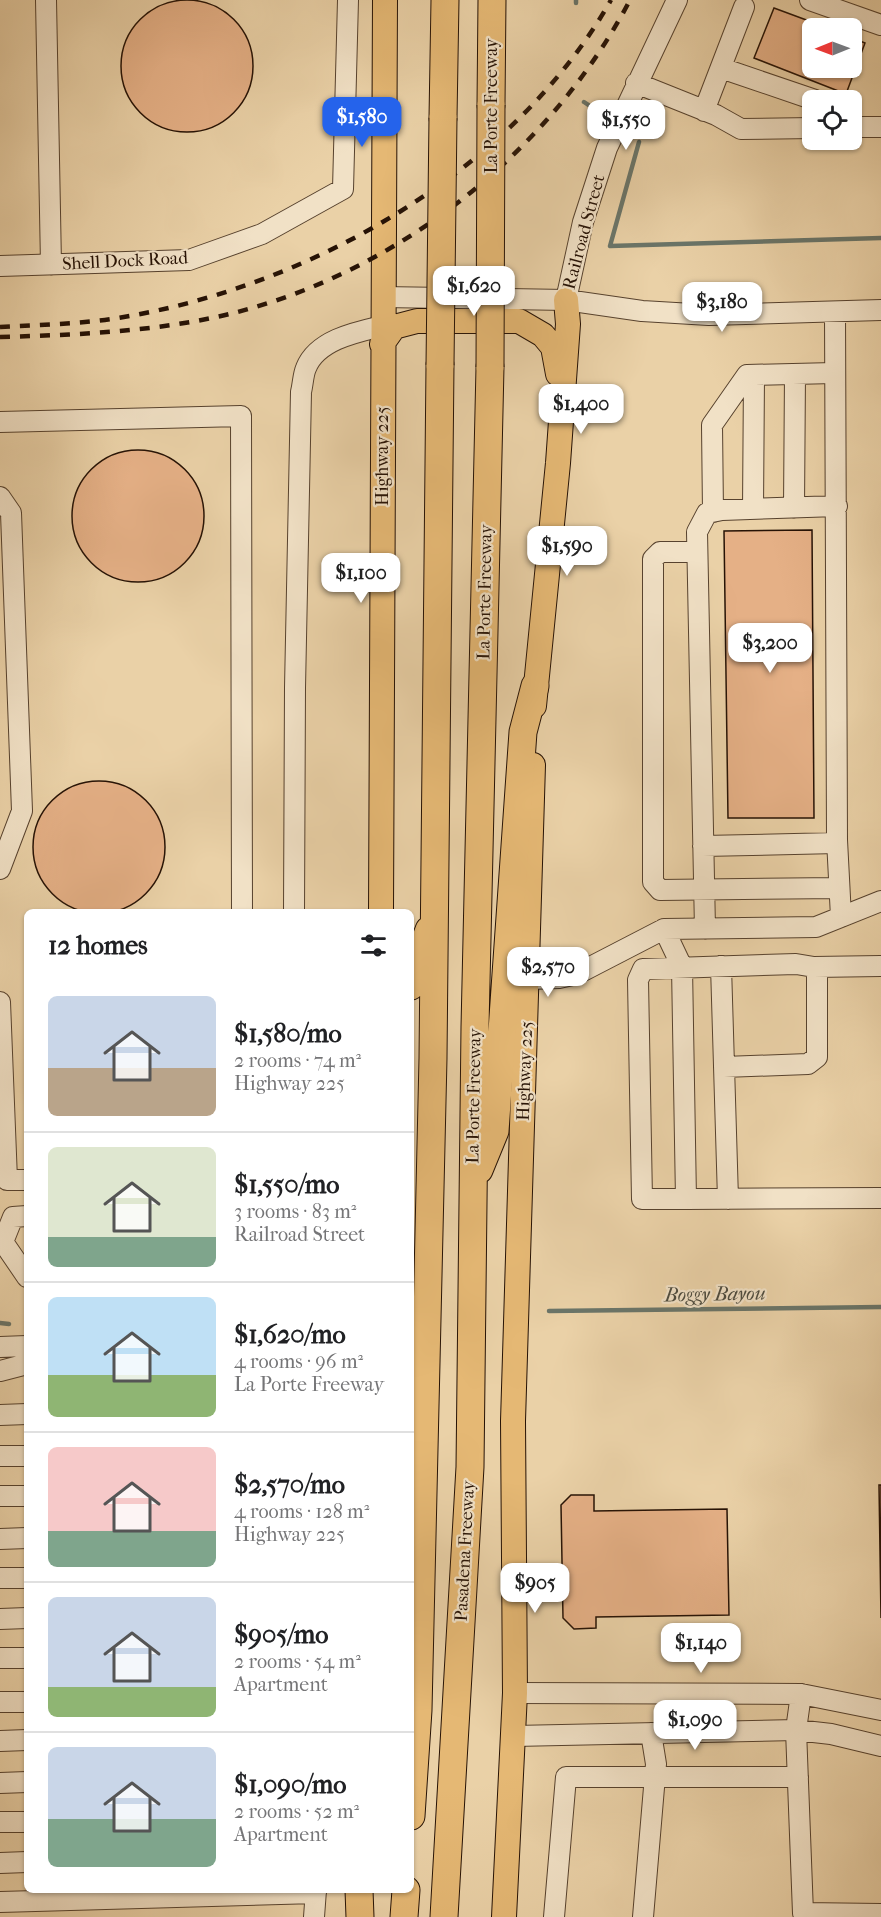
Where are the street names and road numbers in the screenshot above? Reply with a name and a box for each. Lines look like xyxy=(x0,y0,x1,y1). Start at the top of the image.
street label: La Porte Freeway xyxy=(481,37,502,174)
street label: Railroad Street xyxy=(559,172,610,292)
street label: Shell Dock Road xyxy=(62,247,189,275)
street label: Highway 225 xyxy=(372,406,393,506)
street label: La Porte Freeway xyxy=(473,523,497,660)
street label: Highway 225 xyxy=(513,1021,537,1121)
street label: La Porte Freeway xyxy=(462,1027,486,1164)
street label: Pasadena Freeway xyxy=(451,1479,479,1622)

